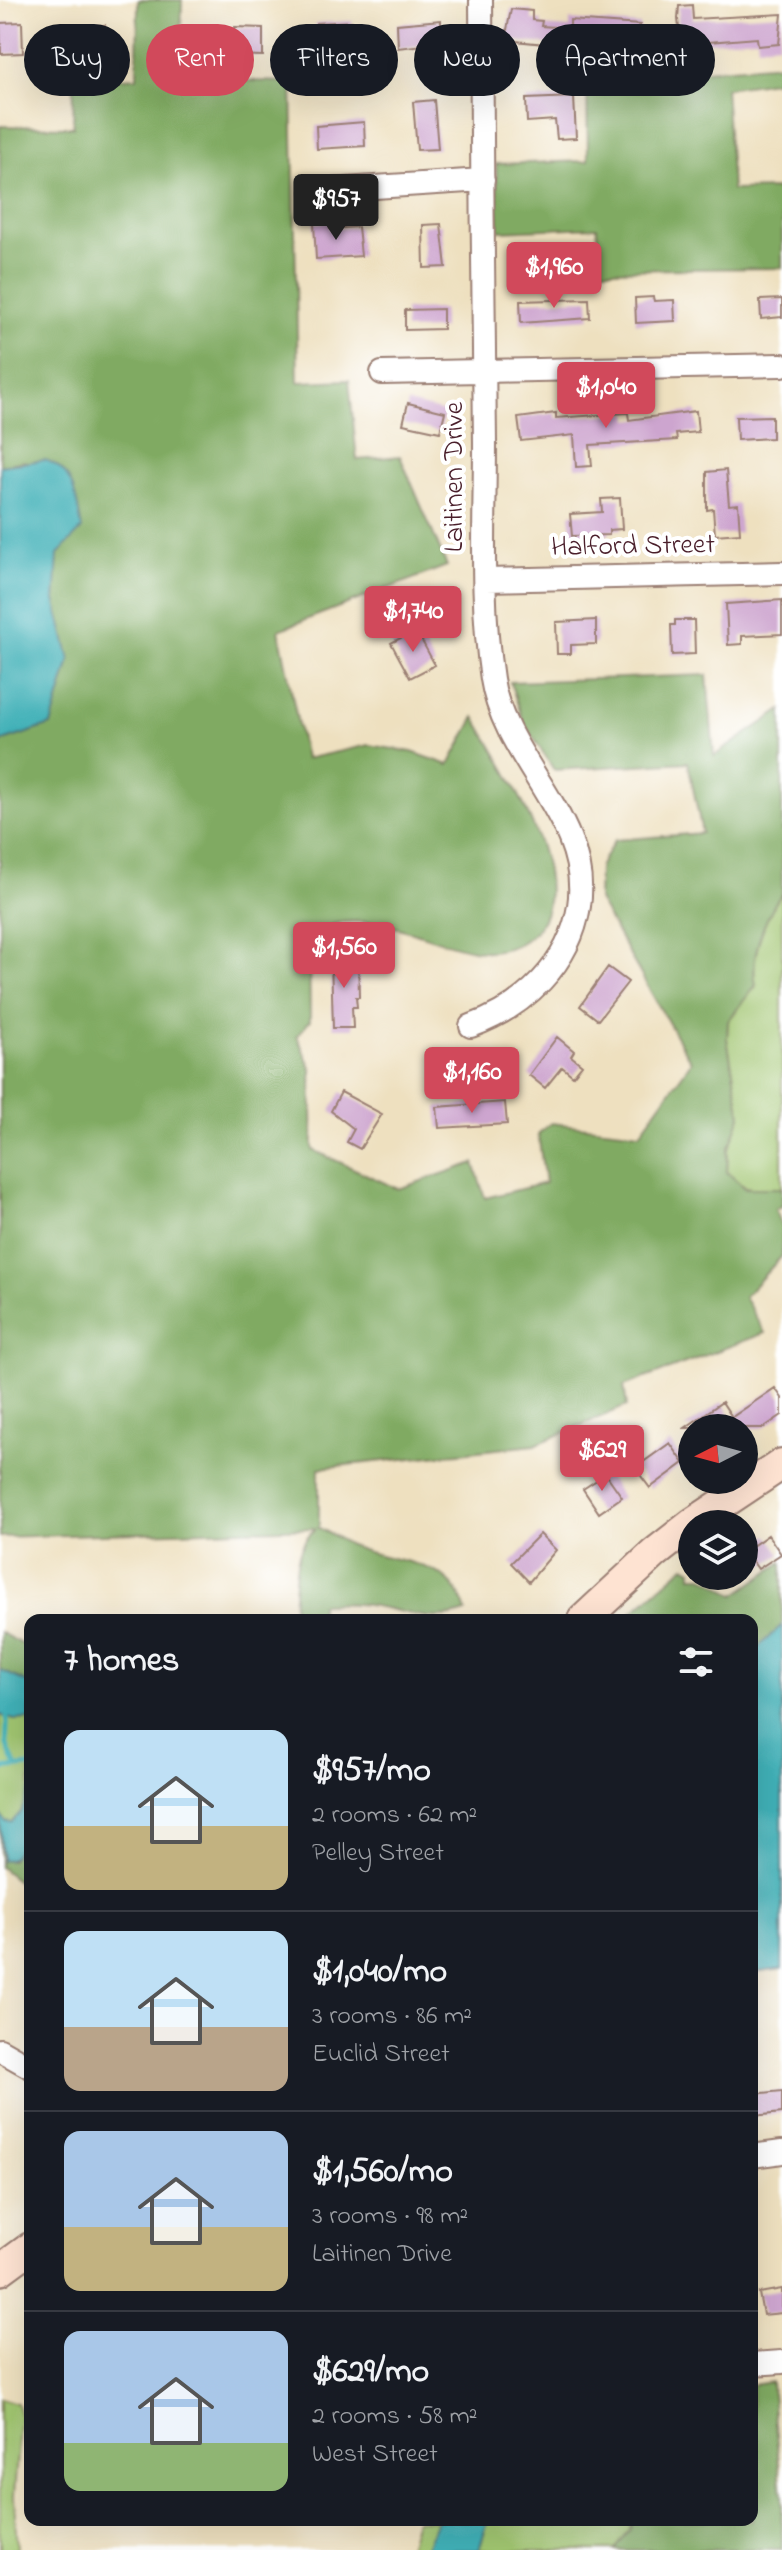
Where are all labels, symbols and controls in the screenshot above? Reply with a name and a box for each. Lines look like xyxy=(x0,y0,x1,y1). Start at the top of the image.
chip: Buy xyxy=(24,24,130,96)
chip: Rent xyxy=(146,24,254,96)
chip: Filters xyxy=(270,24,398,96)
chip: New xyxy=(414,24,520,96)
chip: Apartment xyxy=(536,24,715,96)
pin: $957 xyxy=(289,174,383,242)
text: $957 xyxy=(311,181,361,219)
pin: $1,960 xyxy=(489,242,619,310)
text: $1,960 xyxy=(525,249,583,287)
pin: $1,040 xyxy=(541,362,671,430)
text: $1,040 xyxy=(575,369,637,407)
street label: Laitinen Drive xyxy=(435,401,476,552)
street label: Halford Street xyxy=(551,525,715,569)
pin: $1,740 xyxy=(348,586,478,654)
text: $1,740 xyxy=(382,593,444,631)
pin: $1,560 xyxy=(279,922,409,990)
text: $1,560 xyxy=(311,929,377,967)
pin: $1,160 xyxy=(407,1047,537,1115)
text: $1,160 xyxy=(442,1054,502,1092)
north arrow xyxy=(678,1414,758,1494)
map controls xyxy=(678,1414,758,1590)
pin: $629 xyxy=(555,1425,649,1493)
text: $629 xyxy=(578,1432,626,1470)
button: layers xyxy=(678,1510,758,1590)
text: 7 homes xyxy=(64,1637,179,1687)
icon: filters xyxy=(674,1640,718,1684)
text: $957/mo xyxy=(312,1747,431,1797)
icon: home xyxy=(128,1762,224,1858)
text: 2 rooms · 62 m² xyxy=(312,1797,477,1835)
text: Pelley Street xyxy=(312,1835,444,1873)
text: $1,040/mo xyxy=(312,1948,447,1998)
icon: home xyxy=(128,1963,224,2059)
text: 3 rooms · 86 m² xyxy=(312,1998,472,2036)
text: Euclid Street xyxy=(312,2036,450,2074)
text: $1,560/mo xyxy=(312,2148,453,2198)
icon: home xyxy=(128,2163,224,2259)
text: 3 rooms · 98 m² xyxy=(312,2198,468,2236)
text: Laitinen Drive xyxy=(312,2236,452,2274)
text: $629/mo xyxy=(312,2348,429,2398)
icon: home xyxy=(128,2363,224,2459)
text: 2 rooms · 58 m² xyxy=(312,2398,478,2436)
text: West Street xyxy=(312,2436,438,2474)

